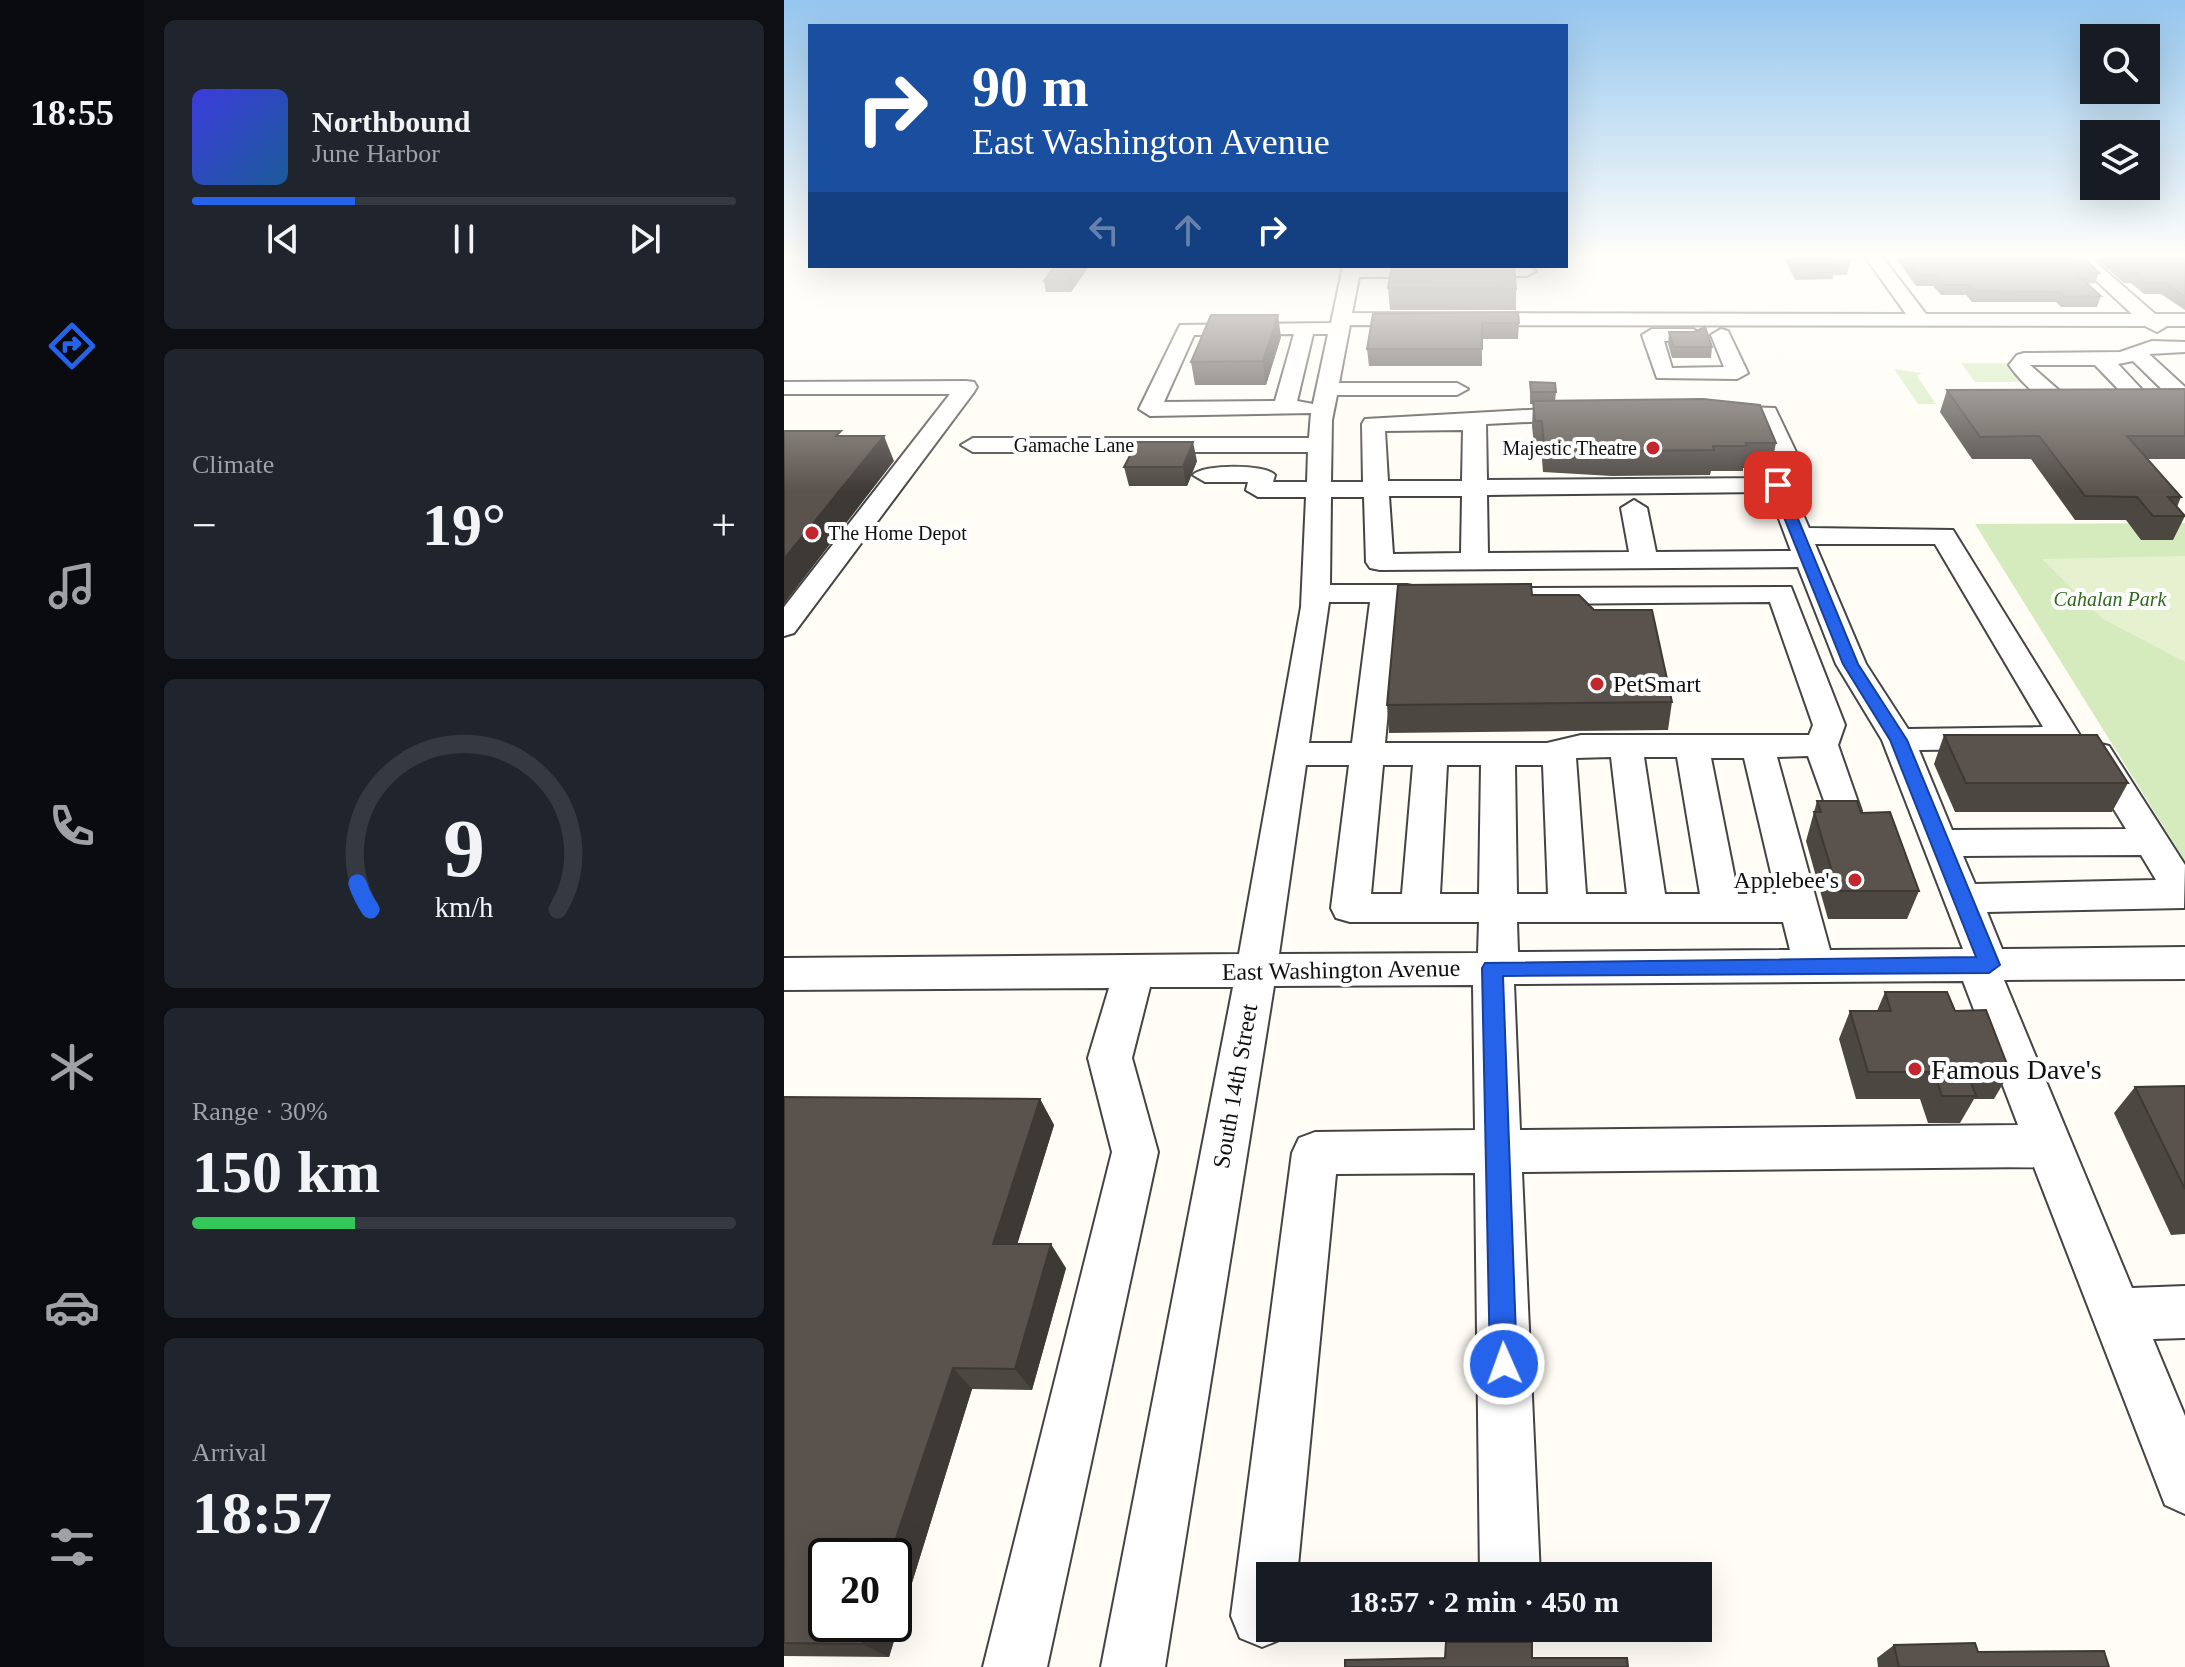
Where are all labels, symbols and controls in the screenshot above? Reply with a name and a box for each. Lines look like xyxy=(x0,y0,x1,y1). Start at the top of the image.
map controls xyxy=(2080,24,2160,200)
button: search xyxy=(2080,24,2160,104)
icon: right xyxy=(840,56,944,160)
text: 90 m xyxy=(972,56,1089,118)
text: 18:55 xyxy=(30,93,114,133)
text: Northbound xyxy=(312,105,470,138)
button: layers xyxy=(2080,120,2160,200)
text: East Washington Avenue xyxy=(972,122,1330,162)
text: June Harbor xyxy=(312,139,440,168)
icon: left xyxy=(1082,208,1126,252)
icon: ahead xyxy=(1166,208,1210,252)
icon: right xyxy=(1250,208,1294,252)
icon: previous xyxy=(261,217,305,261)
icon: pause xyxy=(442,217,486,261)
icon: next xyxy=(623,217,667,261)
icon: directions xyxy=(44,318,100,374)
street label: Gamache Lane xyxy=(1014,434,1134,456)
place label: Majestic Theatre xyxy=(1502,437,1637,460)
marker: Majestic Theatre xyxy=(1644,439,1662,457)
text: Climate xyxy=(192,450,274,479)
pin xyxy=(1744,451,1812,519)
icon: arrive xyxy=(1756,463,1800,507)
text: 19° xyxy=(422,492,506,558)
text: − xyxy=(192,501,217,550)
text: + xyxy=(711,501,736,550)
place label: The Home Depot xyxy=(828,522,967,545)
marker: The Home Depot xyxy=(803,524,821,542)
icon: music xyxy=(44,558,100,614)
park label: Cahalan Park xyxy=(2054,588,2168,610)
place label: PetSmart xyxy=(1613,671,1701,697)
marker: PetSmart xyxy=(1588,675,1606,693)
icon: phone xyxy=(44,798,100,854)
text: 9 xyxy=(443,801,485,893)
place label: Applebee's xyxy=(1733,867,1839,893)
marker: Applebee's xyxy=(1846,871,1864,889)
text: km/h xyxy=(435,892,493,923)
street label: East Washington Avenue xyxy=(1222,955,1460,985)
street label: South 14th Street xyxy=(1208,1001,1262,1170)
icon: climate xyxy=(44,1039,100,1095)
place label: Famous Dave's xyxy=(1931,1054,2102,1085)
marker: Famous Dave's xyxy=(1906,1060,1924,1078)
text: Range · 30% xyxy=(192,1097,328,1126)
text: 150 km xyxy=(192,1139,380,1205)
icon: car xyxy=(44,1279,100,1335)
position arrow xyxy=(1462,1322,1546,1406)
text: Arrival xyxy=(192,1438,267,1467)
text: 18:57 xyxy=(192,1480,332,1546)
icon: filters xyxy=(44,1519,100,1575)
speed limit sign: 20 xyxy=(808,1538,912,1642)
text: 18:57 · 2 min · 450 m xyxy=(1349,1585,1619,1618)

